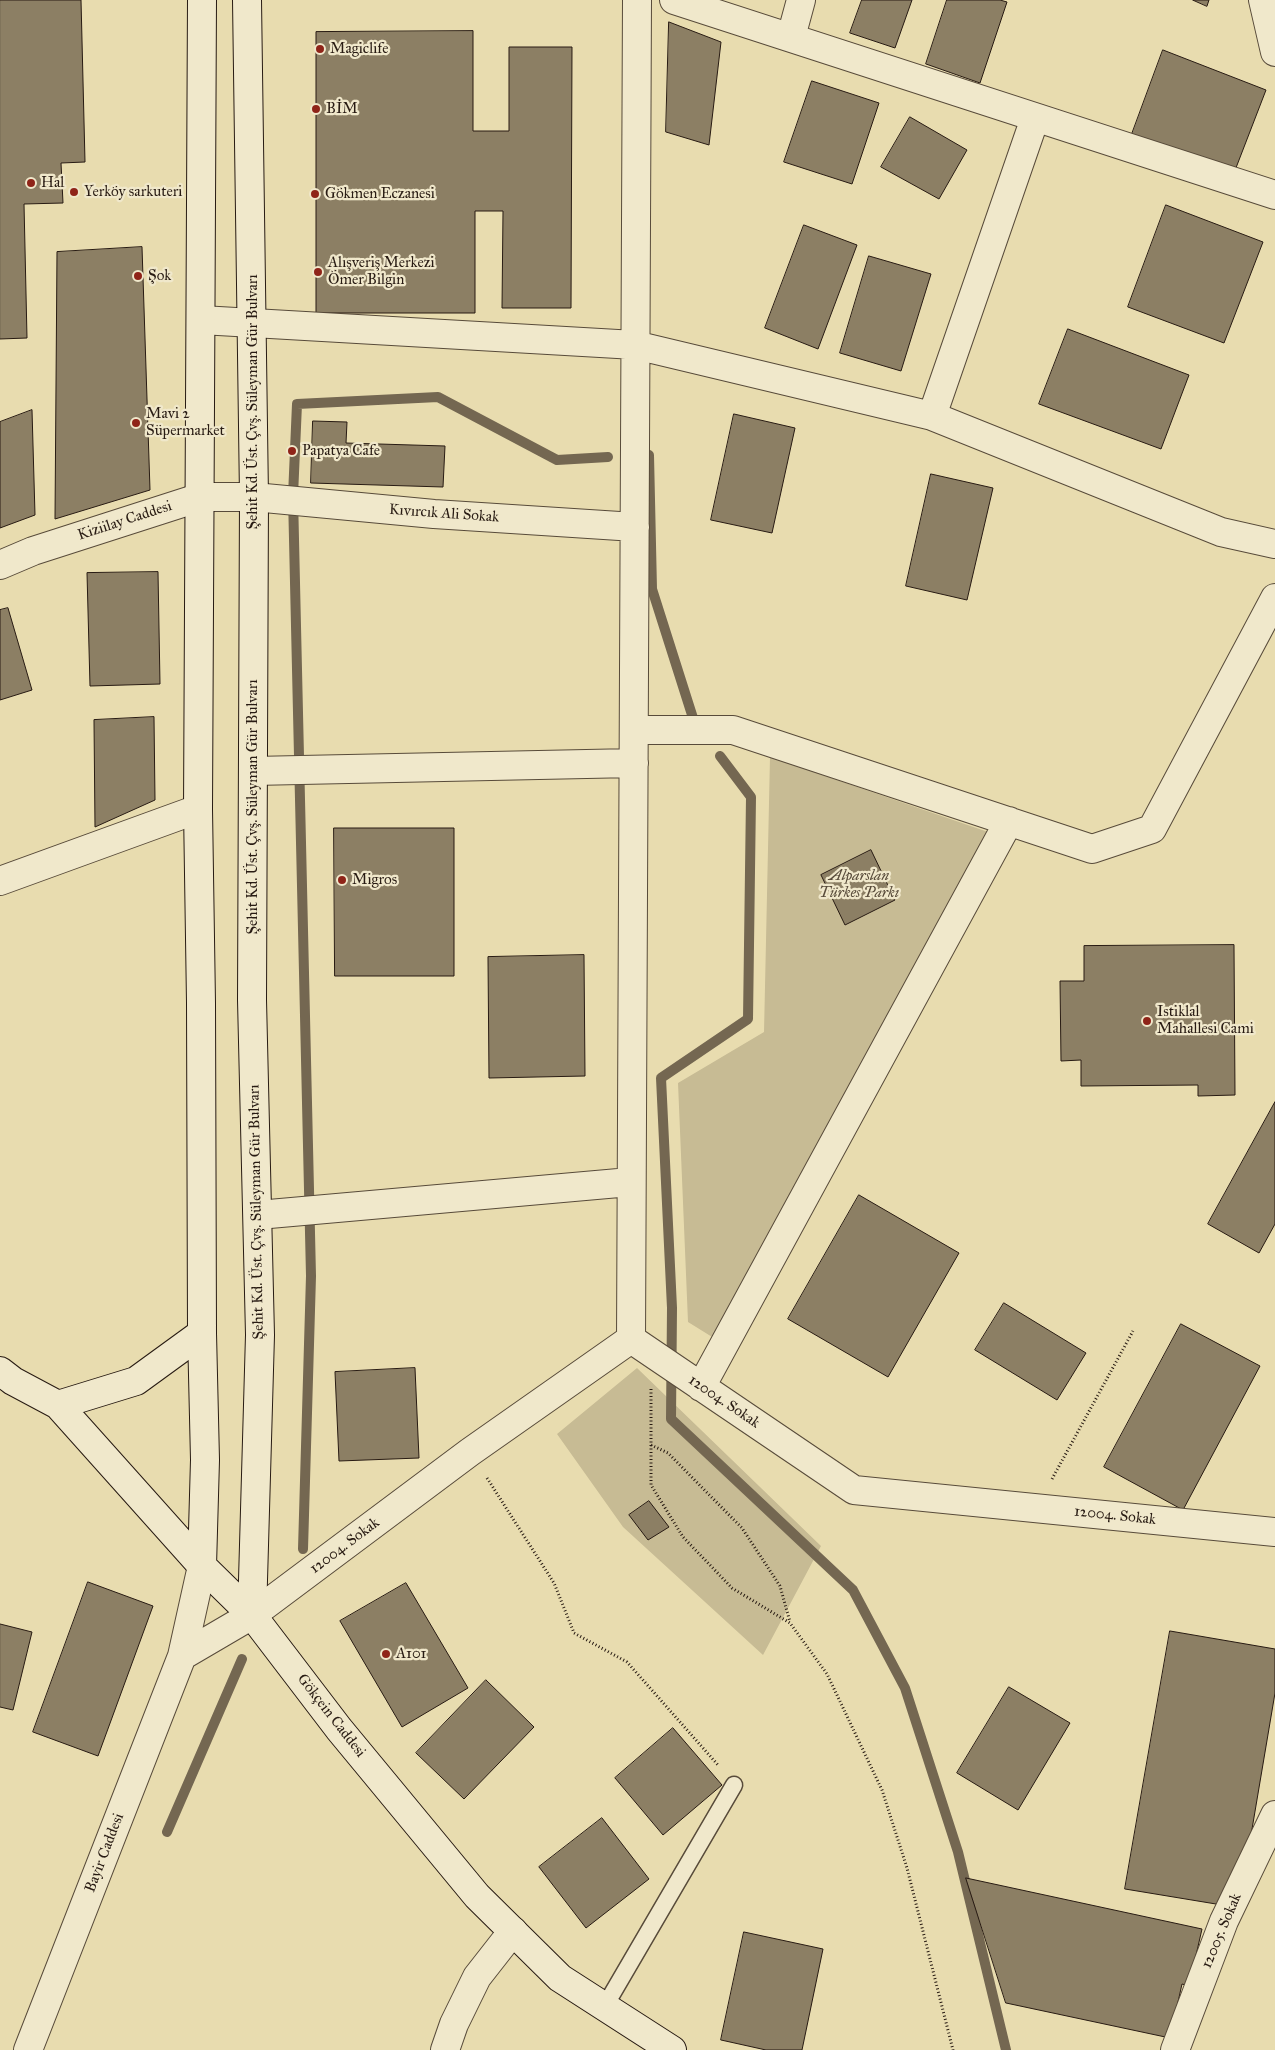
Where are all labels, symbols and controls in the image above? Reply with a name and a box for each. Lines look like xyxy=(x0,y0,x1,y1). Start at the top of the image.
place label: Magiclife xyxy=(330,40,389,58)
marker: Magiclife xyxy=(314,43,326,55)
place label: BİM xyxy=(326,100,358,118)
marker: BİM xyxy=(310,103,322,115)
place label: Hal xyxy=(41,174,64,192)
marker: Hal xyxy=(25,177,37,189)
place label: Yerköy sarkuteri xyxy=(84,183,182,201)
place label: Gökmen Eczanesi xyxy=(325,185,435,203)
marker: Yerköy sarkuteri xyxy=(68,186,80,198)
marker: Gökmen Eczanesi xyxy=(309,188,321,200)
place label: Alışveriş Merkezi Ömer Bilgin xyxy=(328,254,435,289)
marker: Alışveriş Merkezi Ömer Bilgin xyxy=(312,266,324,278)
place label: Şok xyxy=(148,267,171,285)
marker: Şok xyxy=(132,270,144,282)
street label: Şehit Kd. Üst. Çvş. Süleyman Gür Bulvarı xyxy=(244,274,262,530)
place label: Mavi 2 Süpermarket xyxy=(146,405,225,440)
marker: Mavi 2 Süpermarket xyxy=(130,417,142,429)
place label: Papatya Cafe xyxy=(302,442,380,460)
marker: Papatya Cafe xyxy=(286,445,298,457)
street label: Kiziilay Caddesi xyxy=(76,497,174,545)
street label: Kıvırcık Ali Sokak xyxy=(388,501,500,527)
street label: Şehit Kd. Üst. Çvş. Süleyman Gür Bulvarı xyxy=(244,679,262,935)
park label: Alparslan Türkes Parkı xyxy=(819,867,899,902)
place label: Migros xyxy=(352,871,397,889)
marker: Migros xyxy=(336,874,348,886)
place label: Istiklal Mahallesi Cami xyxy=(1157,1003,1254,1038)
marker: Istiklal Mahallesi Cami xyxy=(1141,1015,1153,1027)
street label: Şehit Kd. Üst. Çvş. Süleyman Gür Bulvarı xyxy=(246,1084,268,1340)
street label: 12004. Sokak xyxy=(685,1372,763,1432)
street label: 12004. Sokak xyxy=(1073,1503,1157,1529)
street label: 12004. Sokak xyxy=(307,1514,383,1578)
place label: A101 xyxy=(396,1645,426,1663)
marker: A101 xyxy=(380,1648,392,1660)
street label: Gökçein Caddesi xyxy=(293,1671,369,1761)
street label: Bayir Caddesi xyxy=(82,1811,128,1895)
street label: 12005. Sokak xyxy=(1198,1891,1246,1971)

